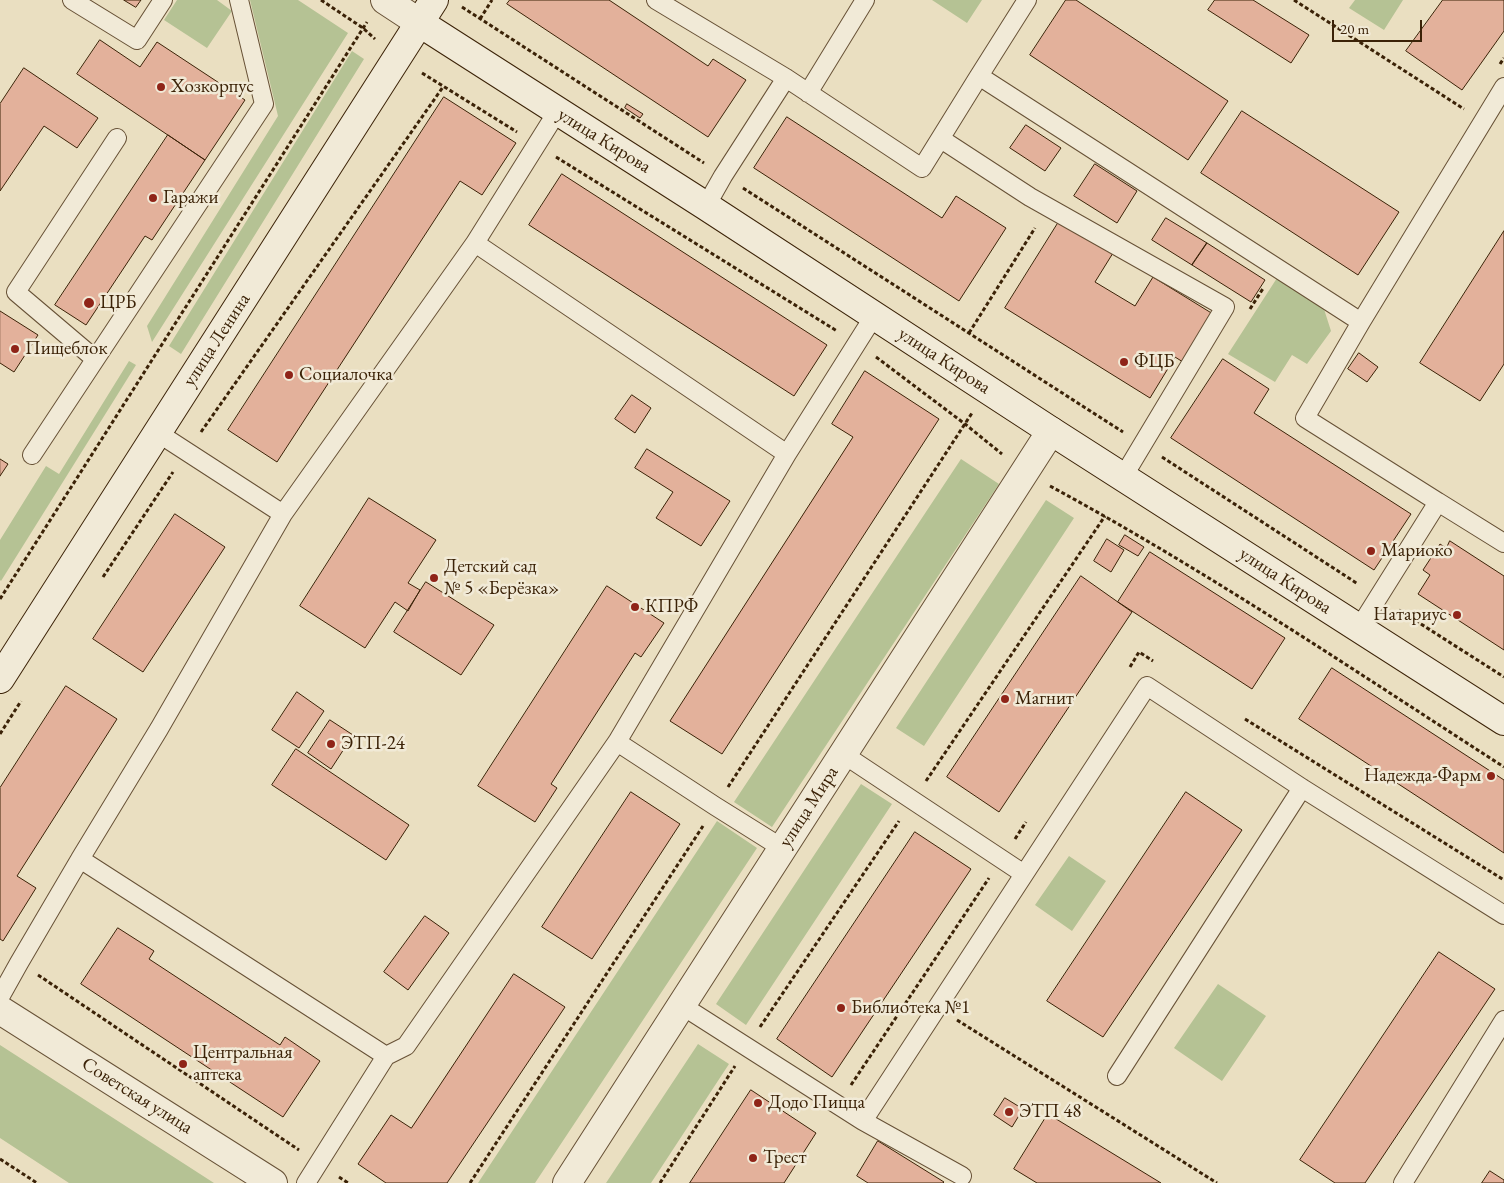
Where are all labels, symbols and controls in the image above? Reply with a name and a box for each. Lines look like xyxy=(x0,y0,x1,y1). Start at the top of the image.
scale bar xyxy=(1334,10,1424,42)
text: 20 m xyxy=(1340,19,1369,38)
place label: Хозкорпус xyxy=(171,76,254,98)
marker: Хозкорпус xyxy=(155,81,167,93)
street label: улица Кирова xyxy=(553,103,655,179)
place label: Гаражи xyxy=(163,187,218,209)
marker: Гаражи xyxy=(147,192,159,204)
street label: улица Ленина xyxy=(178,289,256,391)
place label: ЦРБ xyxy=(100,292,136,314)
marker: ЦРБ xyxy=(82,296,96,310)
street label: улица Кирова xyxy=(893,323,995,399)
place label: Пищеблок xyxy=(25,338,107,360)
marker: Пищеблок xyxy=(9,343,21,355)
place label: ФЦБ xyxy=(1134,351,1174,373)
marker: ФЦБ xyxy=(1118,356,1130,368)
place label: Социалочка xyxy=(299,364,393,386)
marker: Социалочка xyxy=(283,369,295,381)
place label: Мариоко xyxy=(1381,540,1453,562)
street label: улица Кирова xyxy=(1234,543,1336,619)
marker: Мариоко xyxy=(1365,545,1377,557)
place label: Детский сад № 5 «Берёзка» xyxy=(444,556,559,600)
marker: Детский сад № 5 «Берёзка» xyxy=(428,572,440,584)
place label: КПРФ xyxy=(645,596,698,618)
marker: КПРФ xyxy=(629,601,641,613)
place label: Натариус xyxy=(1373,604,1447,626)
marker: Натариус xyxy=(1451,609,1463,621)
place label: Магнит xyxy=(1015,688,1074,710)
marker: Магнит xyxy=(999,693,1011,705)
place label: ЭТП-24 xyxy=(341,733,405,755)
marker: ЭТП-24 xyxy=(325,738,337,750)
street label: улица Мира xyxy=(774,762,844,852)
place label: Надежда-Фарм xyxy=(1364,765,1481,787)
marker: Надежда-Фарм xyxy=(1485,770,1497,782)
place label: Библиотека №1 xyxy=(851,997,970,1019)
marker: Библиотека №1 xyxy=(835,1002,847,1014)
place label: Центральная аптека xyxy=(193,1042,292,1086)
street label: Советская улица xyxy=(77,1053,197,1139)
marker: Центральная аптека xyxy=(177,1058,189,1070)
place label: Додо Пицца xyxy=(768,1092,865,1114)
marker: Додо Пицца xyxy=(752,1097,764,1109)
place label: ЭТП 48 xyxy=(1019,1101,1081,1123)
marker: ЭТП 48 xyxy=(1003,1106,1015,1118)
place label: Трест xyxy=(763,1147,806,1169)
marker: Трест xyxy=(747,1152,759,1164)

